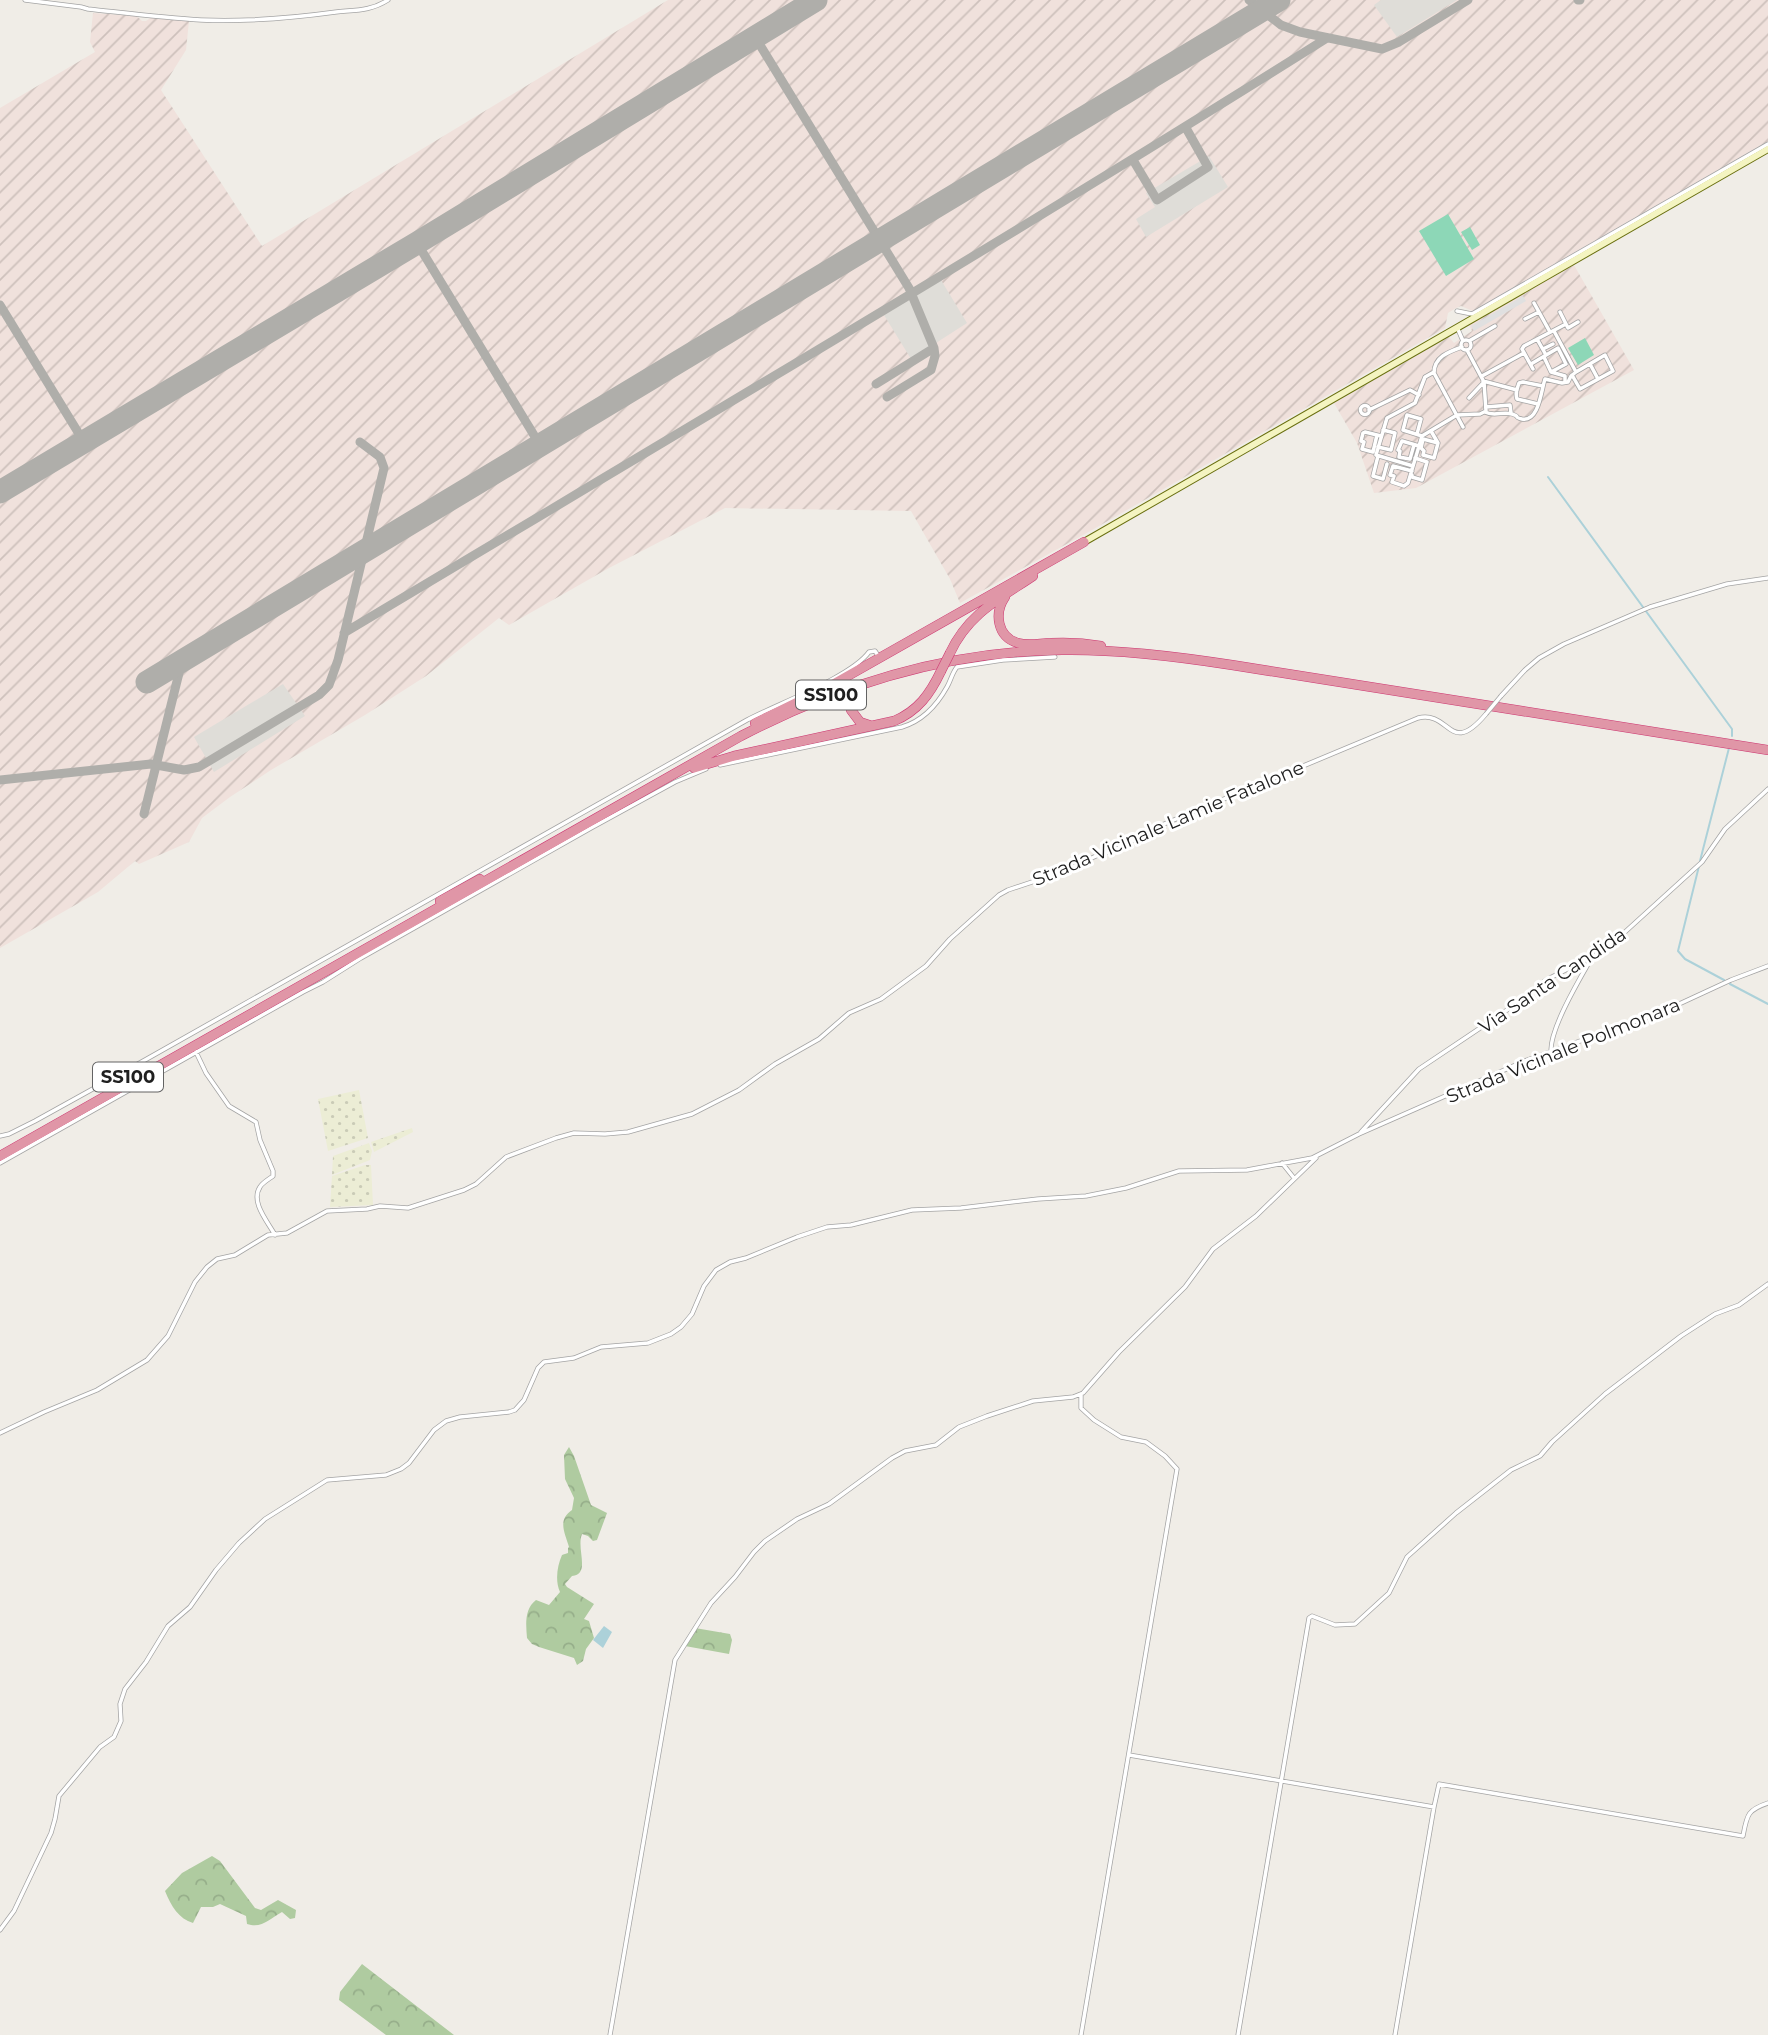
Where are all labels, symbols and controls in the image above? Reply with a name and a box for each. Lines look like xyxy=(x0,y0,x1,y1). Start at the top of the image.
road number: SS100 xyxy=(796,680,866,710)
street label: Strada Vicinale Lamie Fatalone xyxy=(1029,756,1307,891)
street label: Via Santa Candida xyxy=(1474,923,1630,1038)
street label: Strada Vicinale Polmonara xyxy=(1443,993,1684,1108)
road number: SS100 xyxy=(93,1062,163,1092)

